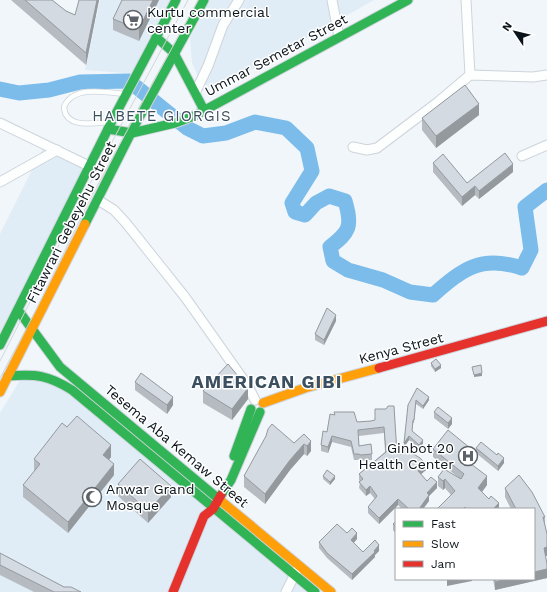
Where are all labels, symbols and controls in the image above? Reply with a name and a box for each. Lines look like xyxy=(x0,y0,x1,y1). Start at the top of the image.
place label: Kurtu commercial center xyxy=(147,4,270,36)
supermarket icon: Kurtu commercial center xyxy=(122,9,144,31)
street label: Ummar Semetar Street xyxy=(202,11,350,99)
north arrow xyxy=(495,12,535,52)
text: N xyxy=(500,19,515,34)
district label: HABETE GIORGIS xyxy=(92,107,232,125)
street label: Fitawrari Gebeyehu Street xyxy=(23,138,119,306)
street label: Kenya Street xyxy=(357,329,445,367)
district label: AMERICAN GIBI xyxy=(192,371,342,392)
street label: Tesema Aba Kemaw Street xyxy=(102,381,252,511)
place label: Ginbot 20 Health Center xyxy=(359,440,454,472)
hospital icon: Ginbot 20 Health Center xyxy=(457,445,479,467)
place label: Anwar Grand Mosque xyxy=(106,481,194,513)
mosque icon: Anwar Grand Mosque xyxy=(81,486,103,508)
legend xyxy=(395,508,535,580)
text: Fast xyxy=(431,517,456,531)
text: Slow xyxy=(431,537,459,551)
text: Jam xyxy=(431,557,456,571)

